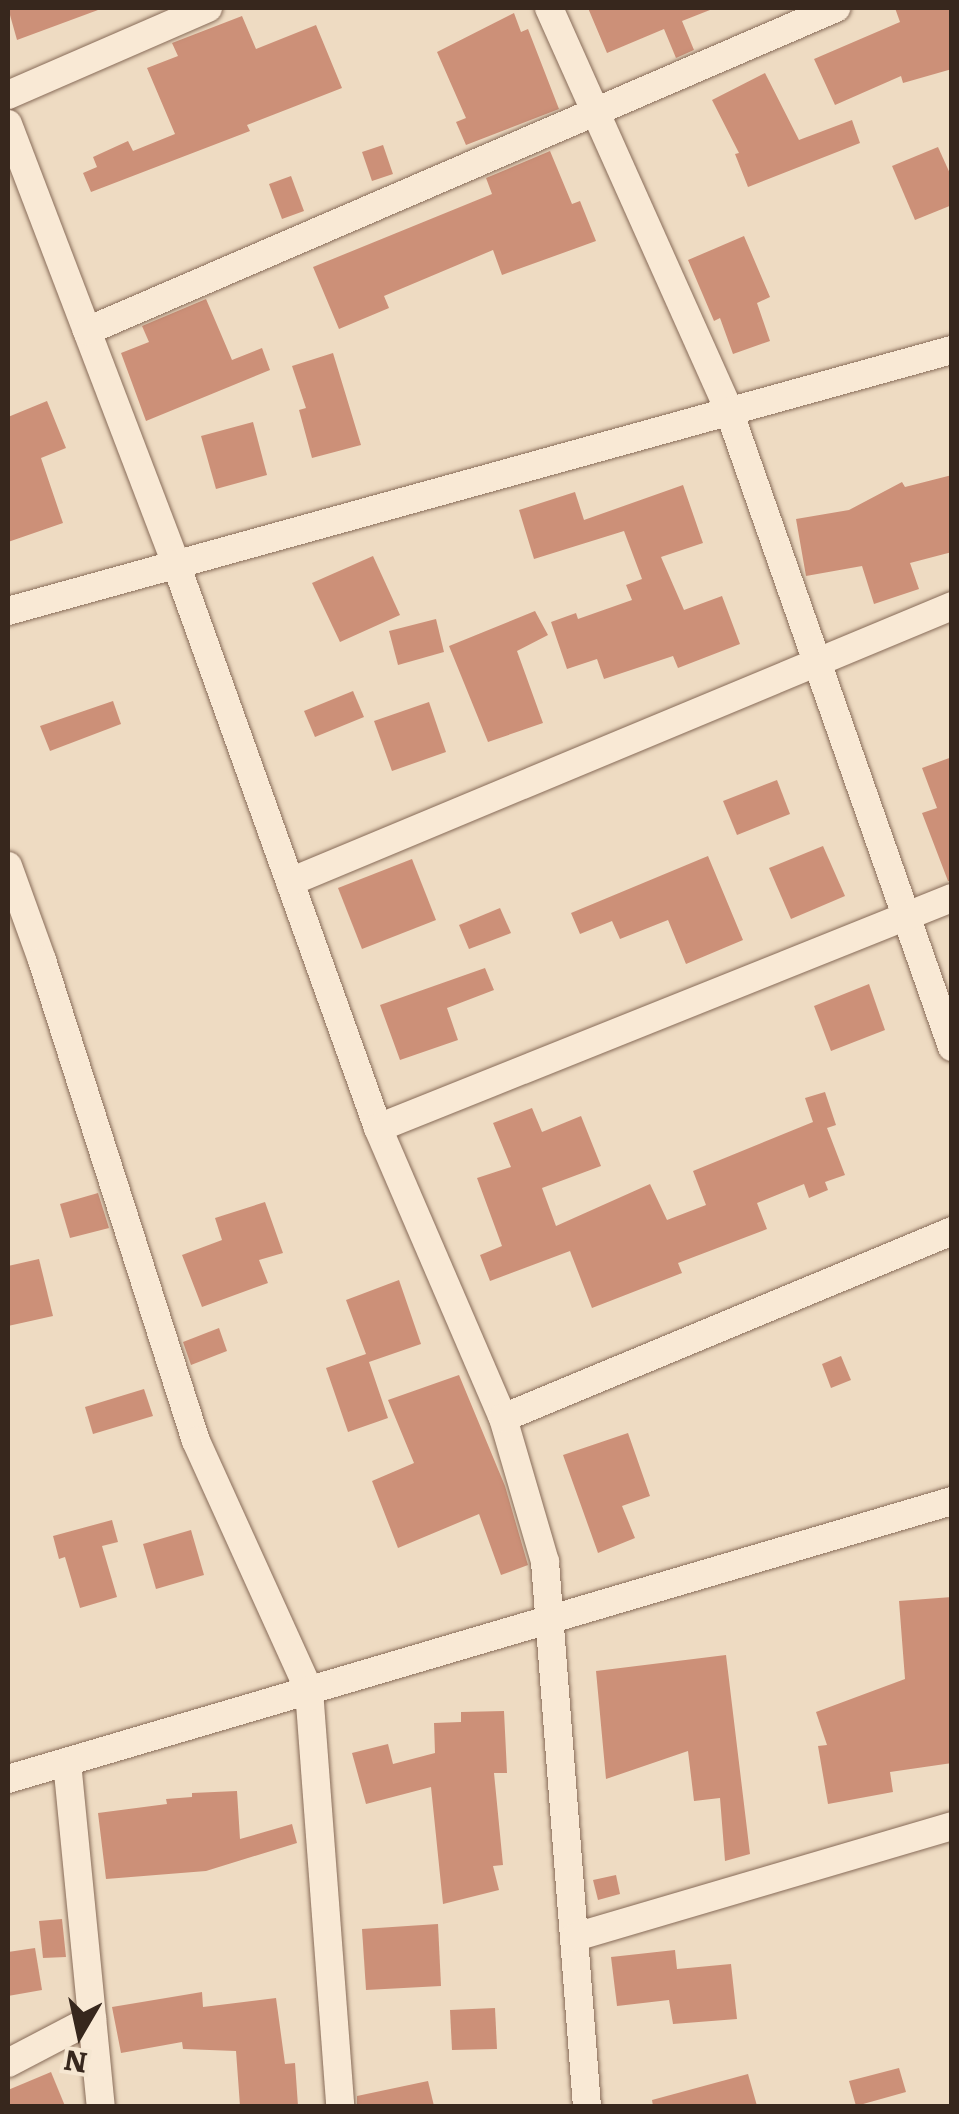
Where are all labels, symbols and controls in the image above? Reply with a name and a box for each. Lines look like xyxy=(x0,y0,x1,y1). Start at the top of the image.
north arrow xyxy=(30,1984,130,2084)
text: N xyxy=(60,2041,90,2086)

